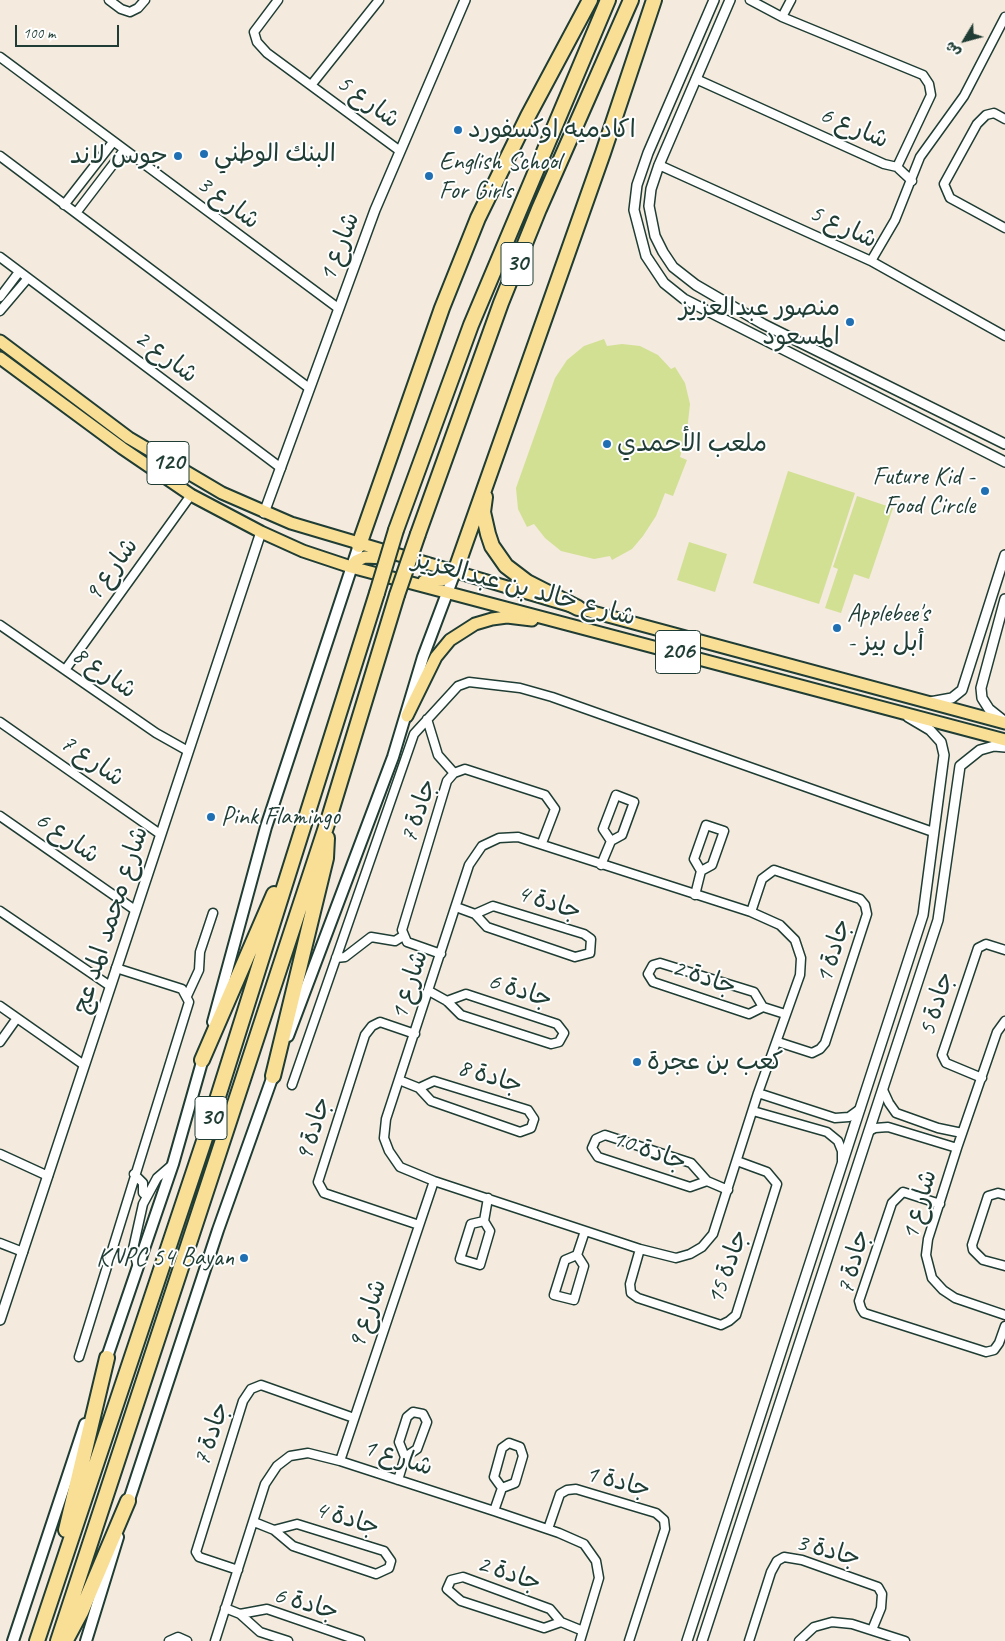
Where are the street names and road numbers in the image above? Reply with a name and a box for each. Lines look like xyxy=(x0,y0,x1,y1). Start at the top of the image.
street label: شارع 5 xyxy=(330,69,406,135)
street label: شارع 6 xyxy=(815,100,893,156)
street label: شارع 3 xyxy=(190,170,266,236)
street label: شارع 5 xyxy=(804,198,882,256)
street label: شارع 1 xyxy=(313,208,367,286)
road number: 30 xyxy=(501,242,533,286)
street label: شارع 2 xyxy=(128,324,204,390)
road number: 120 xyxy=(147,442,189,484)
street label: شارع 9 xyxy=(79,532,145,608)
street label: شارع خالد بن عبدالعزيز xyxy=(409,545,639,633)
road number: 206 xyxy=(656,630,700,674)
street label: شارع 8 xyxy=(66,640,142,706)
street label: شارع 7 xyxy=(54,728,130,794)
street label: جادة 7 xyxy=(394,775,444,847)
street label: شارع 6 xyxy=(29,805,105,871)
street label: شارع محمد المد عج xyxy=(67,823,155,1017)
street label: جادة 4 xyxy=(513,879,585,927)
street label: جادة 1 xyxy=(810,915,858,987)
street label: شارع 1 xyxy=(385,946,435,1024)
street label: جادة 2 xyxy=(668,953,740,1003)
street label: جادة 6 xyxy=(484,967,556,1015)
street label: جادة 5 xyxy=(913,968,961,1040)
street label: جادة 8 xyxy=(454,1053,526,1101)
street label: جادة 9 xyxy=(290,1093,338,1165)
road number: 30 xyxy=(195,1096,227,1140)
street label: جادة 10 xyxy=(608,1124,690,1178)
street label: شارع 1 xyxy=(896,1167,944,1243)
street label: جادة 15 xyxy=(701,1226,755,1308)
street label: جادة 7 xyxy=(831,1226,877,1298)
street label: شارع 9 xyxy=(342,1275,394,1353)
street label: جادة 7 xyxy=(187,1398,237,1470)
street label: شارع 1 xyxy=(359,1433,437,1483)
street label: جادة 1 xyxy=(582,1459,654,1505)
street label: جادة 4 xyxy=(311,1495,383,1543)
street label: جادة 3 xyxy=(792,1528,864,1574)
street label: جادة 2 xyxy=(473,1549,545,1599)
street label: جادة 6 xyxy=(270,1580,342,1628)

